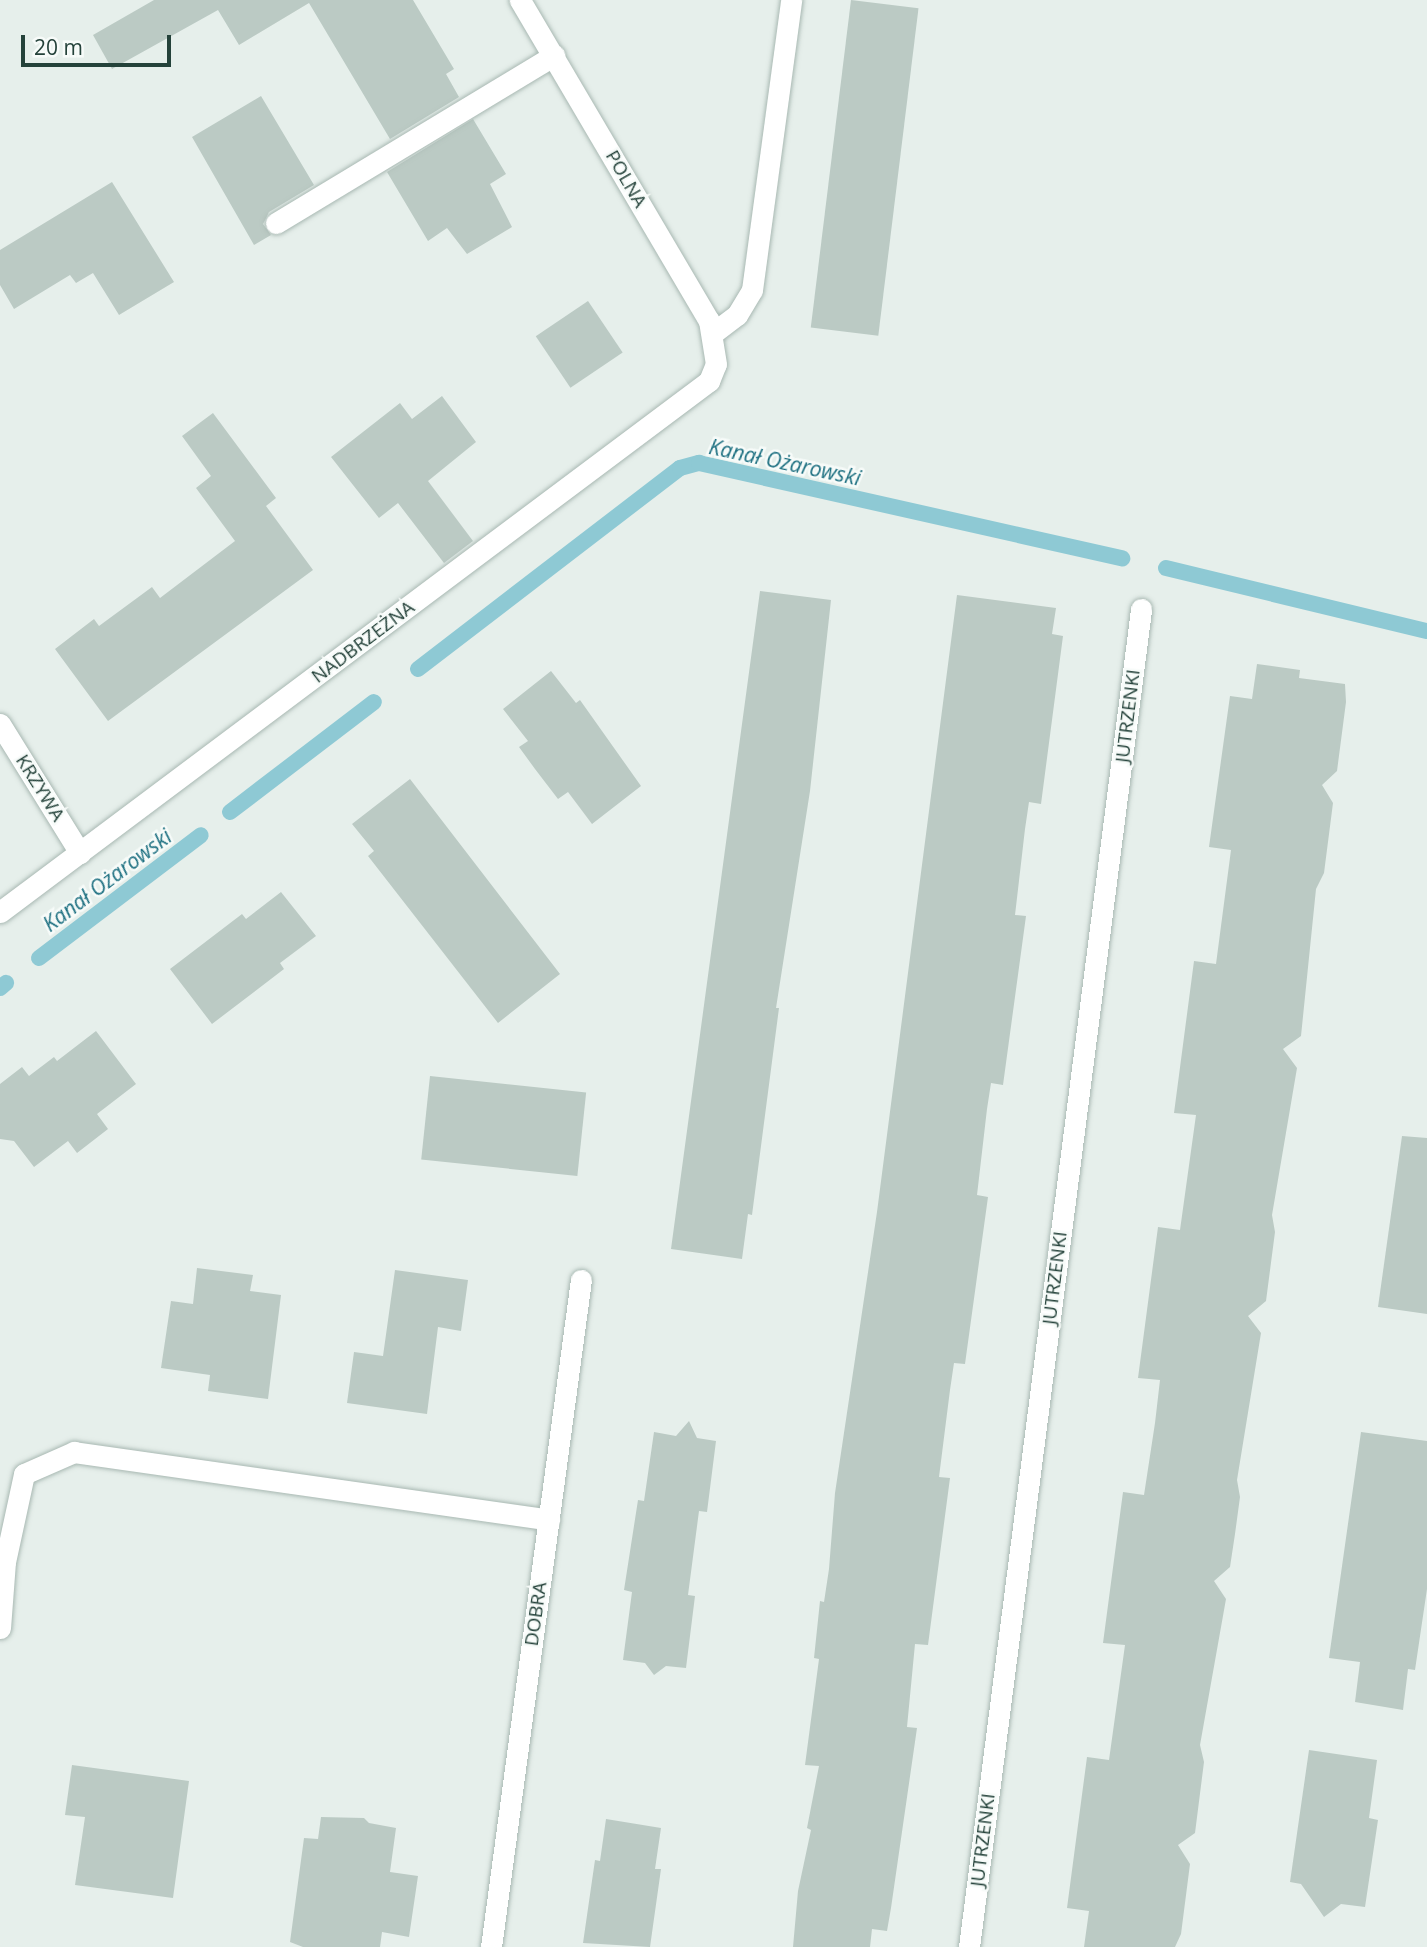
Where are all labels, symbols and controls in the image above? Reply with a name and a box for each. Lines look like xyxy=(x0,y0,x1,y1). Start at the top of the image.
scale bar xyxy=(24,21,175,65)
text: 20 m xyxy=(34,33,83,61)
street label: POLNA xyxy=(601,146,651,212)
water label: Kanał Ożarowski xyxy=(707,434,863,490)
street label: NADBRZEŻNA xyxy=(307,596,419,688)
street label: JUTRZENKI xyxy=(1111,668,1145,764)
street label: KRZYWA xyxy=(11,750,69,826)
water label: Kanał Ożarowski xyxy=(38,823,176,937)
street label: JUTRZENKI xyxy=(1038,1230,1072,1326)
street label: DOBRA xyxy=(520,1580,552,1648)
street label: JUTRZENKI xyxy=(966,1792,1000,1888)

